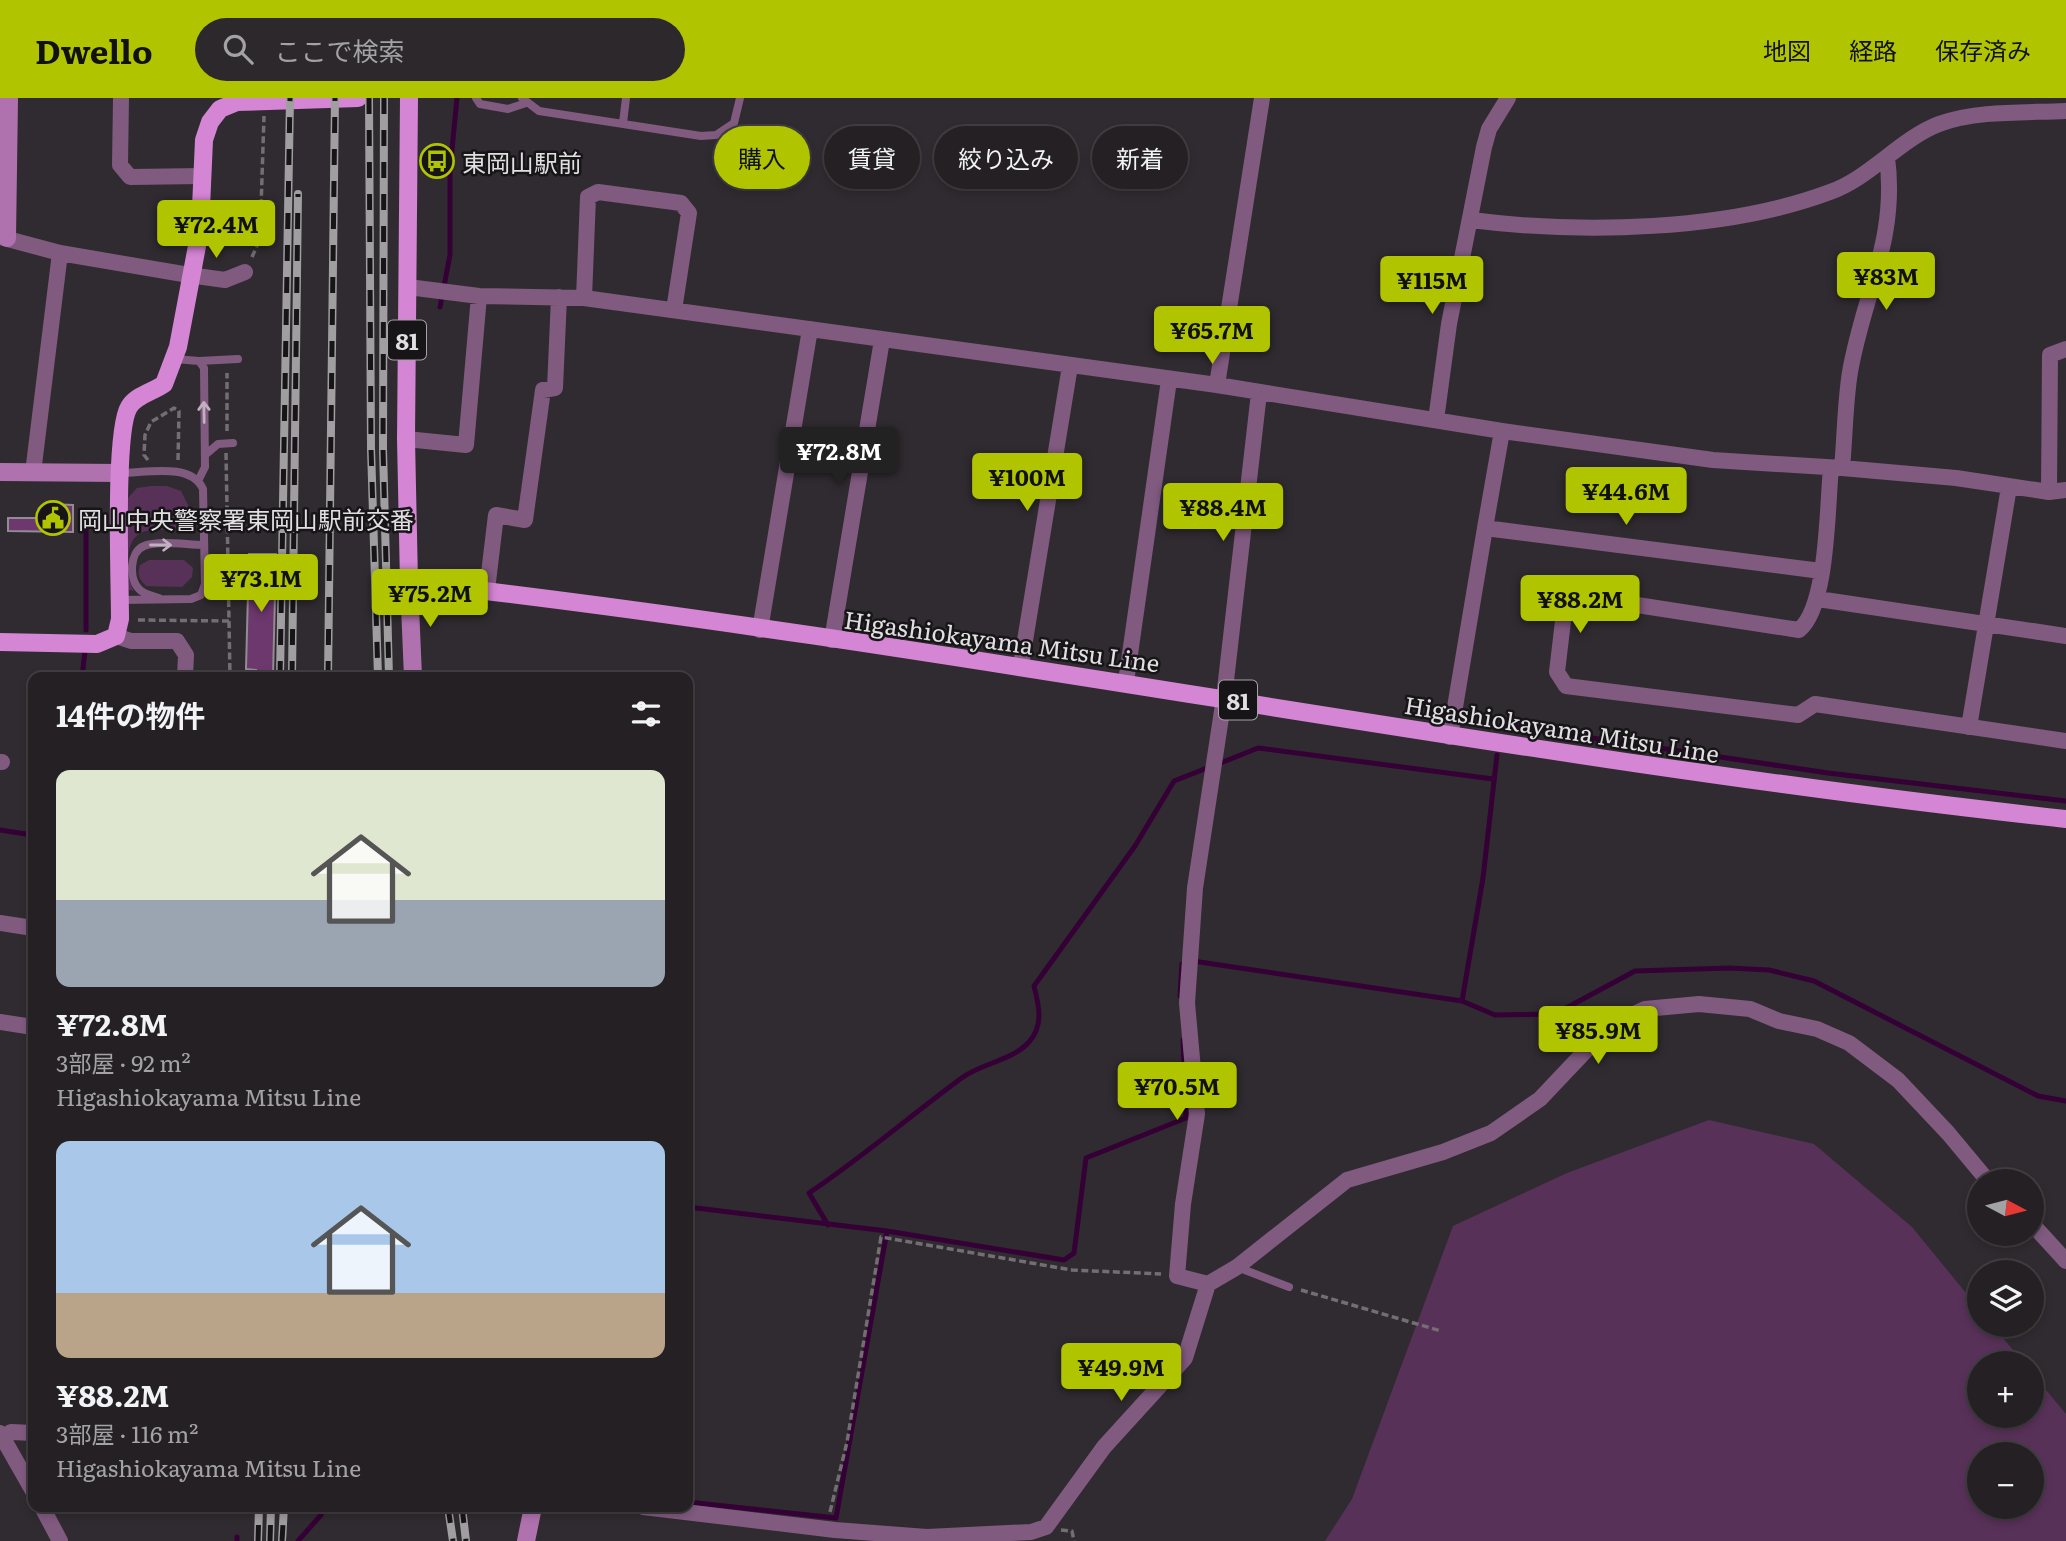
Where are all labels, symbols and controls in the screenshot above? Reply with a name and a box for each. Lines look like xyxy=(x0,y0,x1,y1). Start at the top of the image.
search box xyxy=(195,18,685,81)
text: Dwello xyxy=(35,25,153,74)
icon: search xyxy=(219,30,257,68)
text: ここで検索 xyxy=(275,30,405,69)
text: 地図 xyxy=(1763,32,1811,67)
text: 経路 xyxy=(1849,32,1897,67)
text: 保存済み xyxy=(1935,32,2031,67)
chip: 購入 xyxy=(714,126,810,189)
chip: 賃貸 xyxy=(824,126,920,189)
chip: 絞り込み xyxy=(934,126,1078,189)
chip: 新着 xyxy=(1092,126,1188,189)
bus stop icon: 東岡山駅前 xyxy=(418,142,456,180)
place label: 東岡山駅前 xyxy=(462,144,582,179)
pin: ¥72.4M xyxy=(159,200,273,260)
text: ¥72.4M xyxy=(173,206,259,240)
pin: ¥83M xyxy=(1845,252,1927,312)
pin: ¥115M xyxy=(1383,256,1481,316)
text: ¥83M xyxy=(1853,258,1919,292)
text: ¥115M xyxy=(1396,262,1468,296)
pin: ¥65.7M xyxy=(1155,306,1269,366)
text: ¥65.7M xyxy=(1170,312,1254,346)
road number: 81 xyxy=(388,320,426,360)
one-way arrow xyxy=(197,401,211,424)
pin: ¥72.8M xyxy=(782,428,896,487)
text: ¥72.8M xyxy=(796,433,882,467)
pin: ¥100M xyxy=(978,454,1076,513)
text: ¥100M xyxy=(988,459,1066,493)
pin: ¥44.6M xyxy=(1569,468,1683,527)
text: ¥44.6M xyxy=(1582,473,1670,507)
pin: ¥88.4M xyxy=(1166,484,1280,543)
text: ¥88.4M xyxy=(1179,489,1267,523)
public building icon: 岡山中央警察署東岡山駅前交番 xyxy=(34,499,72,537)
place label: 岡山中央警察署東岡山駅前交番 xyxy=(78,501,414,536)
one-way arrow xyxy=(149,538,172,552)
pin: ¥73.1M xyxy=(204,554,318,614)
text: ¥73.1M xyxy=(220,560,302,594)
pin: ¥75.2M xyxy=(373,570,487,629)
text: ¥75.2M xyxy=(388,575,472,609)
pin: ¥88.2M xyxy=(1523,575,1637,635)
text: ¥88.2M xyxy=(1537,581,1623,615)
street label: Higashiokayama Mitsu Line xyxy=(842,601,1162,679)
road number: 81 xyxy=(1219,680,1257,720)
street label: Higashiokayama Mitsu Line xyxy=(1402,686,1722,770)
text: 14件の物件 xyxy=(56,692,205,736)
icon: filters xyxy=(627,695,665,733)
icon: home xyxy=(298,816,424,942)
text: ¥72.8M xyxy=(56,1001,168,1045)
pin: ¥85.9M xyxy=(1541,1006,1655,1066)
text: ¥85.9M xyxy=(1555,1012,1641,1046)
text: 3部屋 · 92 m² xyxy=(56,1045,191,1079)
pin: ¥70.5M xyxy=(1120,1062,1234,1122)
text: ¥70.5M xyxy=(1134,1068,1220,1102)
text: Higashiokayama Mitsu Line xyxy=(56,1079,361,1113)
north arrow xyxy=(1967,1169,2044,1246)
map controls xyxy=(1967,1169,2044,1519)
icon: home xyxy=(298,1187,424,1313)
button: layers xyxy=(1967,1260,2044,1337)
pin: ¥49.9M xyxy=(1064,1344,1178,1403)
text: ¥49.9M xyxy=(1077,1349,1165,1383)
button: + xyxy=(1967,1351,2044,1428)
text: ¥88.2M xyxy=(56,1372,169,1416)
text: 3部屋 · 116 m² xyxy=(56,1416,198,1450)
button: − xyxy=(1967,1442,2044,1519)
text: Higashiokayama Mitsu Line xyxy=(56,1450,361,1484)

